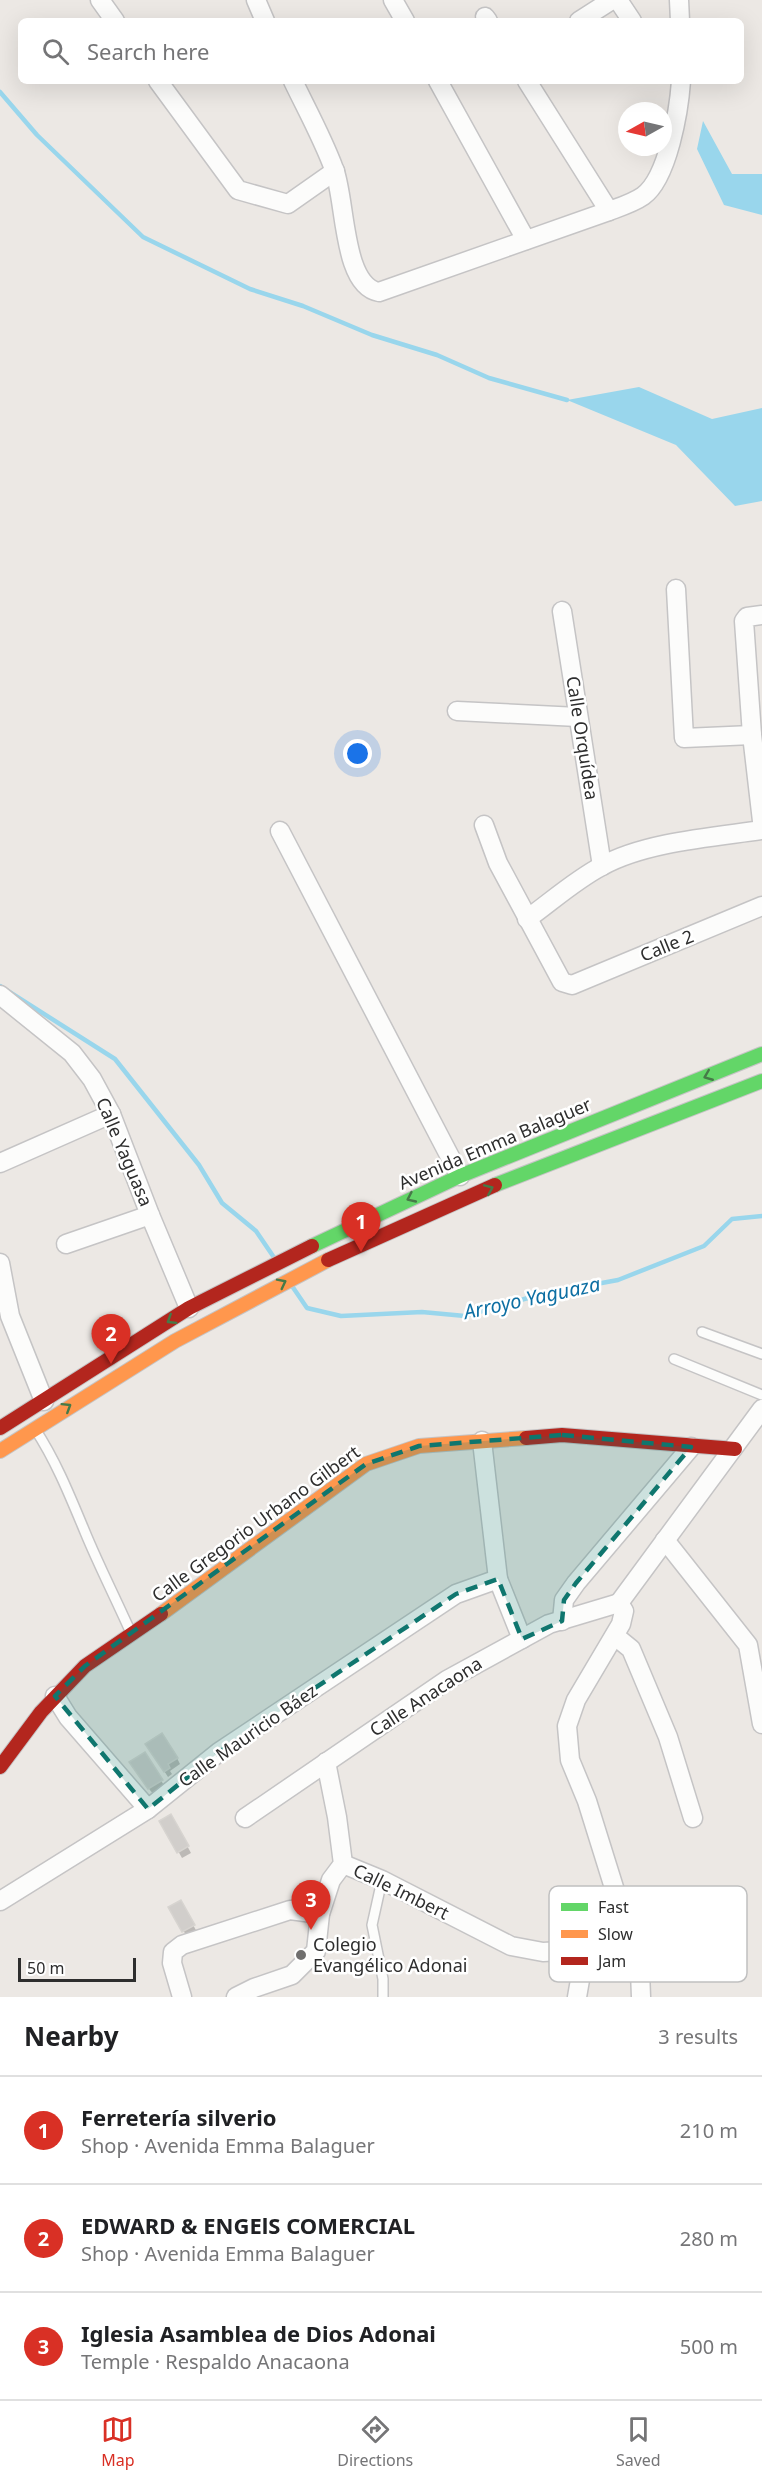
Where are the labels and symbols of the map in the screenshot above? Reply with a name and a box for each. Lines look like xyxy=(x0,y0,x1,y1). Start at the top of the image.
north arrow xyxy=(618,102,672,156)
street label: Calle Orquídea xyxy=(561,674,605,801)
your location xyxy=(343,739,372,768)
street label: Calle 2 xyxy=(636,923,697,967)
one-way arrow xyxy=(703,1069,714,1081)
street label: Avenida Emma Balaguer xyxy=(395,1091,595,1195)
street label: Calle Yaguasa xyxy=(91,1094,159,1210)
one-way arrow xyxy=(483,1184,494,1196)
one-way arrow xyxy=(406,1191,417,1203)
pin: 1 xyxy=(342,1202,380,1252)
water label: Arroyo Yaguaza xyxy=(459,1270,603,1326)
one-way arrow xyxy=(276,1279,287,1291)
one-way arrow xyxy=(167,1313,177,1325)
pin: 2 xyxy=(92,1314,130,1364)
one-way arrow xyxy=(61,1403,71,1415)
street label: Calle Gregorio Urbano Gilbert xyxy=(147,1439,365,1607)
street label: Calle Anacaona xyxy=(365,1651,486,1741)
street label: Calle Mauricio Báez xyxy=(173,1678,322,1792)
street label: Calle Imbert xyxy=(350,1858,454,1925)
pin: 3 xyxy=(292,1880,330,1930)
legend xyxy=(549,1886,747,1982)
text: Fast xyxy=(598,1896,629,1918)
text: Slow xyxy=(598,1923,633,1945)
place label: Colegio Evangélico Adonai xyxy=(313,1932,467,1977)
marker: Colegio Evangélico Adonai xyxy=(294,1948,308,1962)
text: Jam xyxy=(596,1950,626,1972)
scale bar xyxy=(18,1955,136,1982)

